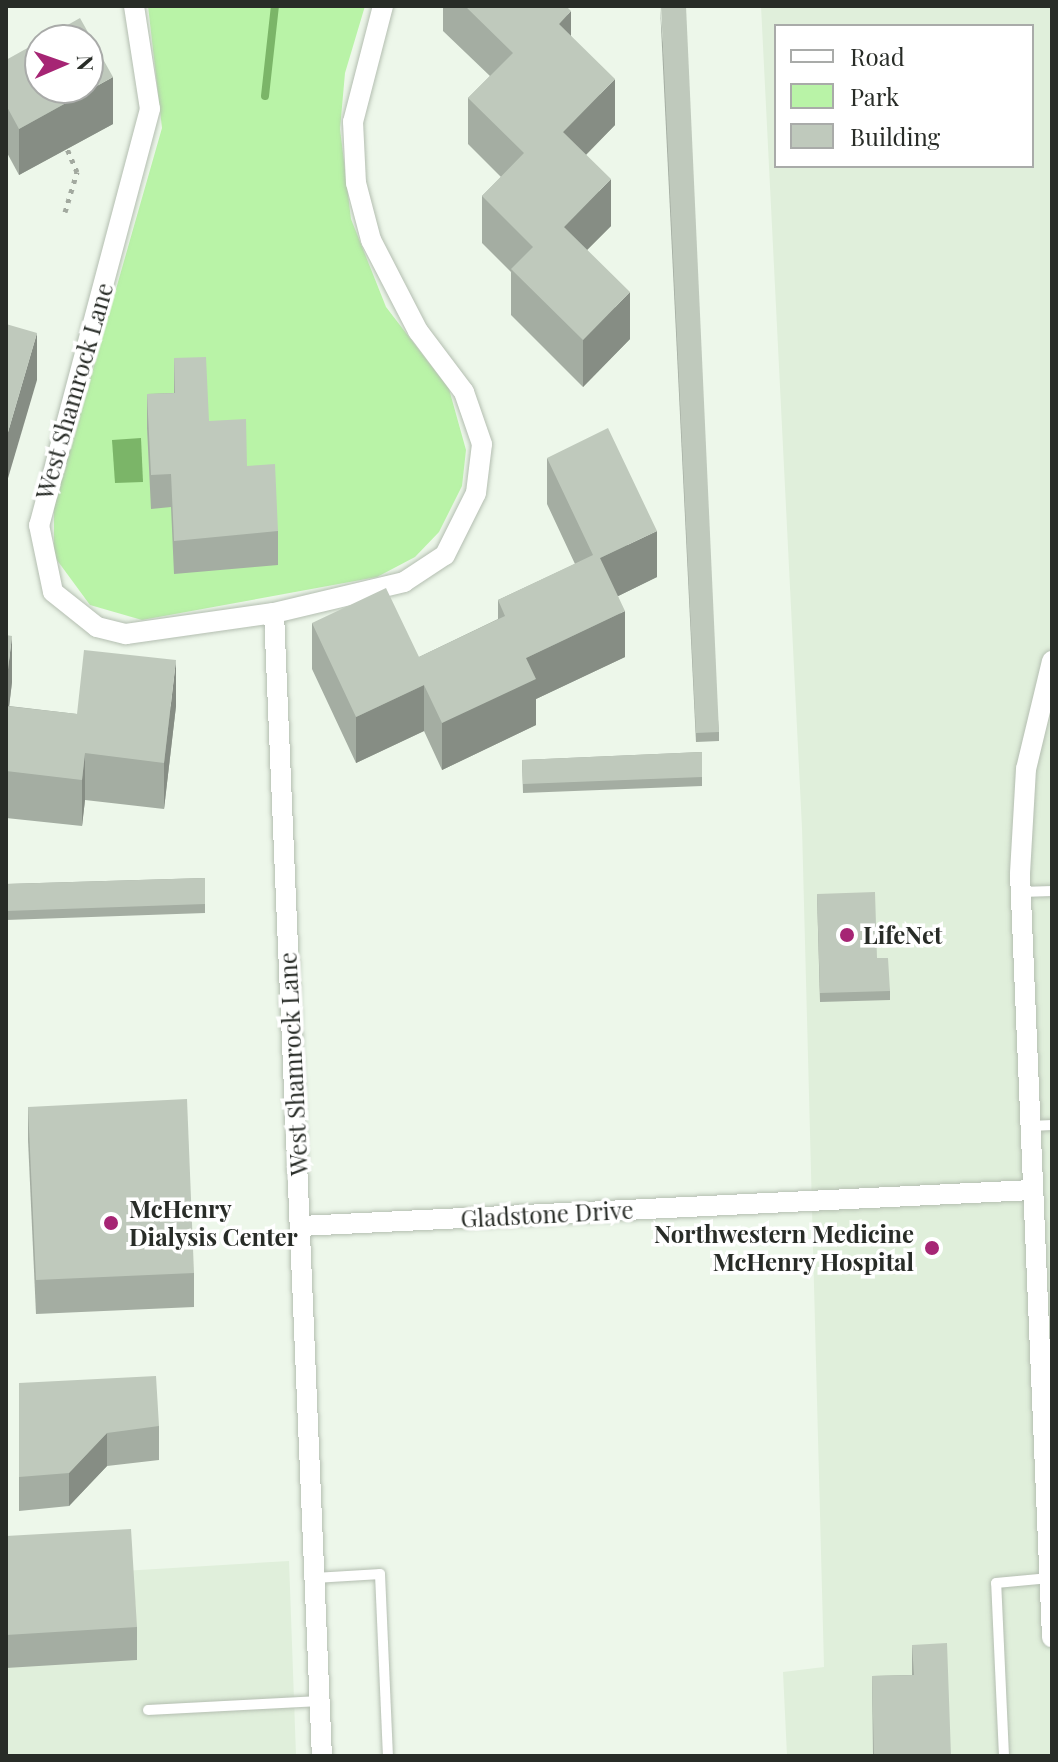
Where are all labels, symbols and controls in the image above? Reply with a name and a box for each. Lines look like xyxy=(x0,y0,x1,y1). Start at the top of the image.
north arrow xyxy=(24,24,104,104)
legend xyxy=(774,24,1034,168)
text: Road xyxy=(850,40,905,72)
text: N xyxy=(71,55,101,72)
text: Park xyxy=(850,80,899,112)
text: Building xyxy=(850,120,940,152)
street label: West Shamrock Lane xyxy=(29,279,119,503)
place label: LifeNet xyxy=(863,921,942,949)
marker: LifeNet xyxy=(838,926,856,944)
street label: West Shamrock Lane xyxy=(273,951,313,1177)
place label: McHenry Dialysis Center xyxy=(129,1195,298,1251)
street label: Gladstone Drive xyxy=(460,1195,634,1233)
marker: McHenry Dialysis Center xyxy=(100,1212,122,1234)
place label: Northwestern Medicine McHenry Hospital xyxy=(654,1220,914,1276)
marker: Northwestern Medicine McHenry Hospital xyxy=(921,1237,943,1259)

